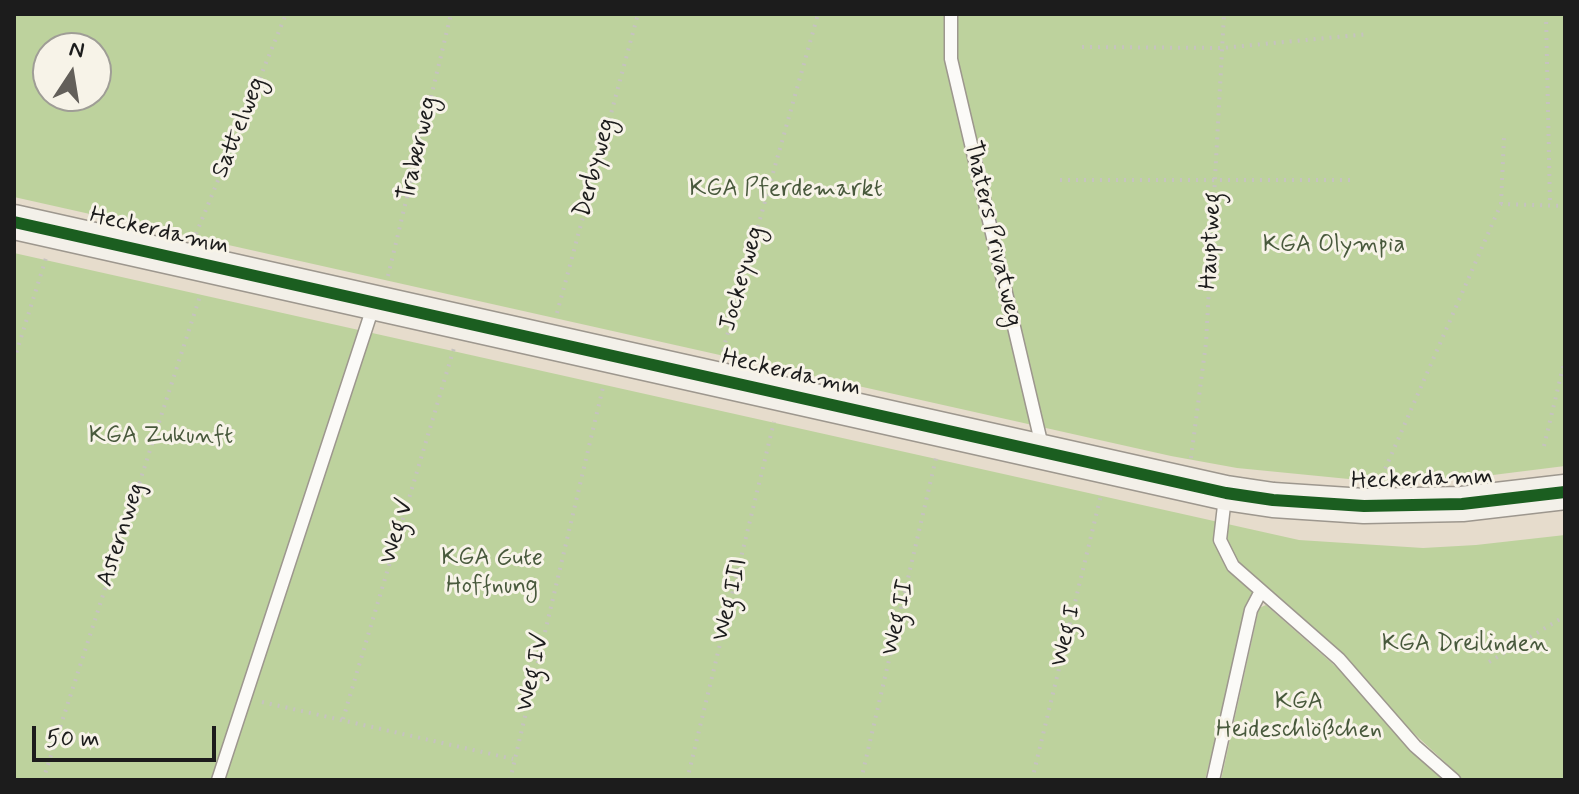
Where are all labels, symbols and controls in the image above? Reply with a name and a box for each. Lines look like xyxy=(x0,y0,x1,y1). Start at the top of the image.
north arrow xyxy=(32,32,112,112)
text: N xyxy=(66,35,87,66)
street label: Sattelweg xyxy=(207,73,273,183)
street label: Traberweg xyxy=(393,94,445,204)
street label: Derbyweg xyxy=(569,115,623,221)
street label: Thaters Privatweg xyxy=(957,138,1027,330)
park label: KGA Pferdemarkt xyxy=(689,176,883,204)
street label: Hauptweg xyxy=(1195,192,1229,290)
street label: Heckerdamm xyxy=(87,202,231,262)
street label: Jockeyweg xyxy=(714,223,772,335)
park label: KGA Olympia xyxy=(1263,232,1405,260)
street label: Heckerdamm xyxy=(719,344,863,404)
park label: KGA Zukunft xyxy=(89,423,233,451)
street label: Heckerdamm xyxy=(1351,463,1493,497)
street label: Asternweg xyxy=(92,480,152,590)
street label: Weg V xyxy=(375,496,421,568)
park label: KGA Gute Hoffnung xyxy=(441,545,543,601)
street label: Weg III xyxy=(707,556,755,644)
street label: Weg II xyxy=(876,577,922,659)
street label: Weg I xyxy=(1045,602,1089,670)
park label: KGA Dreilinden xyxy=(1382,631,1548,659)
street label: Weg IV xyxy=(511,632,557,714)
park label: KGA Heideschlößchen xyxy=(1216,689,1382,745)
scale bar xyxy=(36,710,220,760)
text: 50 m xyxy=(46,724,100,755)

